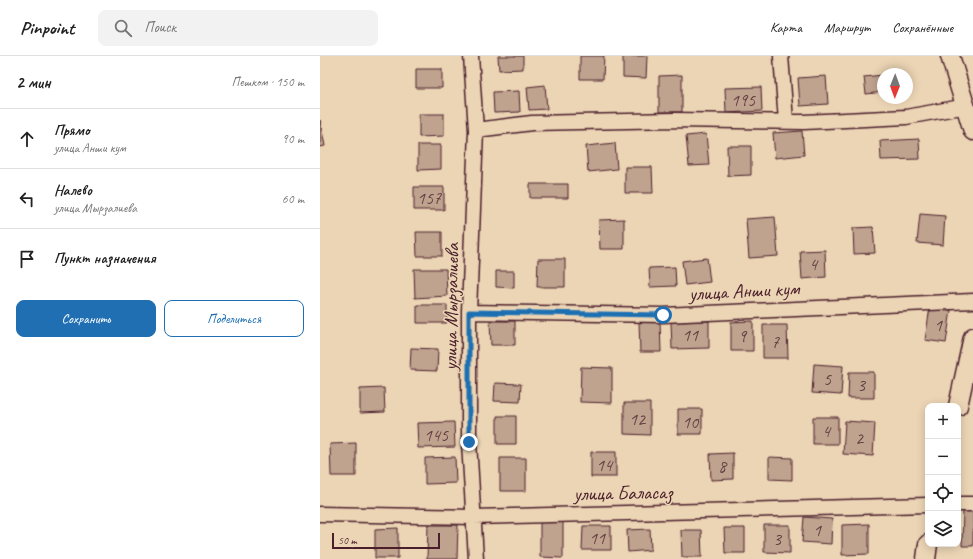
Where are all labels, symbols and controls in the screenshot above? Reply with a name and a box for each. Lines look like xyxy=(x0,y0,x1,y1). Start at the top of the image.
search box xyxy=(98,10,378,46)
text: Pinpoint xyxy=(20,16,74,40)
icon: search xyxy=(112,17,134,39)
text: Поиск xyxy=(144,18,176,37)
text: Карта xyxy=(770,19,802,36)
text: Маршрут xyxy=(824,19,870,36)
text: Сохранённые xyxy=(892,19,953,36)
north arrow xyxy=(877,68,913,104)
text: 2 мин xyxy=(16,72,51,93)
text: Пешком · 150 m xyxy=(231,74,304,90)
house number: 195 xyxy=(731,89,756,111)
text: Прямо xyxy=(54,121,90,140)
icon: ahead xyxy=(16,128,38,150)
text: 90 m xyxy=(282,131,304,147)
text: улица Анши кум xyxy=(54,140,126,156)
text: Налево xyxy=(54,181,92,200)
house number: 157 xyxy=(417,187,442,209)
icon: left xyxy=(16,188,38,210)
text: 60 m xyxy=(282,191,304,207)
text: улица Мырзалиева xyxy=(54,200,137,216)
street label: улица Мырзалиева xyxy=(437,242,465,372)
icon: arrive xyxy=(16,248,38,270)
text: Пункт назначения xyxy=(54,249,156,268)
house number: 4 xyxy=(809,253,819,275)
street label: улица Анши кум xyxy=(687,276,801,306)
button: Сохранить xyxy=(16,300,156,337)
button: Поделиться xyxy=(164,300,304,337)
route start xyxy=(654,306,672,324)
house number: 1 xyxy=(934,314,943,336)
house number: 11 xyxy=(682,324,699,346)
house number: 9 xyxy=(738,325,748,347)
house number: 7 xyxy=(771,331,780,353)
house number: 5 xyxy=(823,368,832,390)
house number: 3 xyxy=(857,374,867,396)
map controls xyxy=(925,403,961,547)
button: + xyxy=(925,403,961,439)
house number: 12 xyxy=(629,408,647,430)
house number: 10 xyxy=(682,411,700,433)
house number: 4 xyxy=(822,420,832,442)
house number: 145 xyxy=(424,424,449,446)
house number: 2 xyxy=(855,427,865,449)
route end xyxy=(460,433,478,451)
button: − xyxy=(925,439,961,475)
house number: 14 xyxy=(596,454,614,476)
house number: 8 xyxy=(718,455,728,477)
button: locate xyxy=(925,475,961,511)
street label: улица Баласаз xyxy=(572,480,674,506)
button: layers xyxy=(925,511,961,547)
house number: 1 xyxy=(813,519,822,541)
house number: 11 xyxy=(589,527,606,549)
house number: 3 xyxy=(773,528,783,550)
scale bar xyxy=(332,531,440,550)
text: 50 m xyxy=(338,533,357,547)

